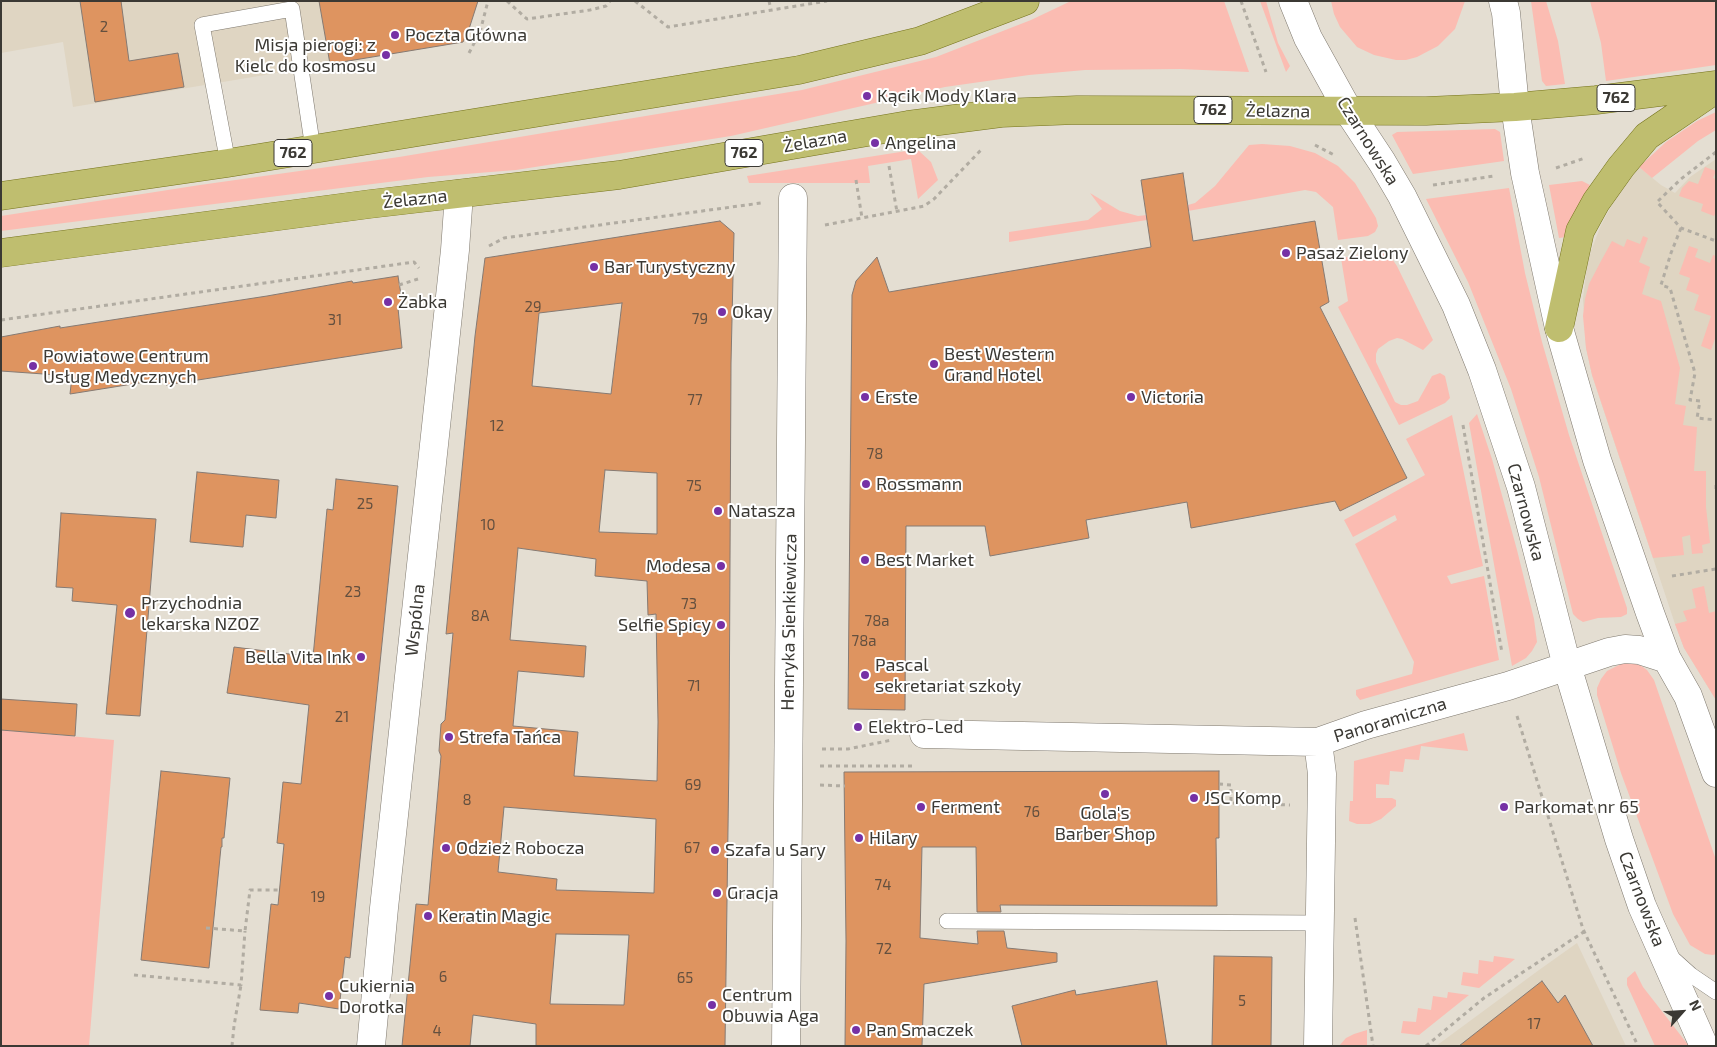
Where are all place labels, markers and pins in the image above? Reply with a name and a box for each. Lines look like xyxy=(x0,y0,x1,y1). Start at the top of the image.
place label: Poczta Główna xyxy=(405,24,527,46)
marker: Poczta Główna xyxy=(389,29,401,41)
place label: Misja pierogi: z Kielc do kosmosu xyxy=(235,34,376,76)
marker: Misja pierogi: z Kielc do kosmosu xyxy=(380,49,392,61)
place label: Kącik Mody Klara xyxy=(877,85,1017,107)
marker: Kącik Mody Klara xyxy=(861,90,873,102)
place label: Angelina xyxy=(885,132,956,154)
marker: Angelina xyxy=(869,137,881,149)
place label: Pasaż Zielony xyxy=(1296,242,1409,264)
marker: Pasaż Zielony xyxy=(1280,247,1292,259)
place label: Bar Turystyczny xyxy=(604,256,736,278)
marker: Bar Turystyczny xyxy=(588,261,600,273)
place label: Żabka xyxy=(398,291,447,313)
marker: Żabka xyxy=(382,296,394,308)
place label: Okay xyxy=(732,301,773,323)
marker: Okay xyxy=(716,306,728,318)
place label: Best Western Grand Hotel xyxy=(944,343,1055,386)
place label: Powiatowe Centrum Usług Medycznych xyxy=(43,345,209,388)
marker: Best Western Grand Hotel xyxy=(928,358,940,370)
marker: Powiatowe Centrum Usług Medycznych xyxy=(27,360,39,372)
place label: Erste xyxy=(875,386,918,408)
place label: Victoria xyxy=(1141,386,1204,408)
marker: Erste xyxy=(859,391,871,403)
marker: Victoria xyxy=(1125,391,1137,403)
place label: Rossmann xyxy=(876,473,962,495)
marker: Rossmann xyxy=(860,478,872,490)
place label: Natasza xyxy=(728,500,796,522)
marker: Natasza xyxy=(712,505,724,517)
place label: Best Market xyxy=(875,549,974,571)
marker: Best Market xyxy=(859,554,871,566)
place label: Modesa xyxy=(646,555,711,577)
marker: Modesa xyxy=(715,560,727,572)
place label: Przychodnia lekarska NZOZ xyxy=(141,592,259,634)
marker: Przychodnia lekarska NZOZ xyxy=(123,606,137,620)
place label: Selfie Spicy xyxy=(618,614,711,636)
marker: Selfie Spicy xyxy=(715,619,727,631)
place label: Bella Vita Ink xyxy=(245,646,351,668)
marker: Bella Vita Ink xyxy=(355,651,367,663)
place label: Pascal sekretariat szkoły xyxy=(875,654,1021,696)
marker: Pascal sekretariat szkoły xyxy=(859,669,871,681)
place label: Elektro-Led xyxy=(868,716,964,738)
marker: Elektro-Led xyxy=(852,721,864,733)
place label: Strefa Tańca xyxy=(459,726,561,748)
marker: Strefa Tańca xyxy=(443,731,455,743)
place label: JSC Komp xyxy=(1204,787,1281,809)
marker: Gola's Barber Shop xyxy=(1099,788,1111,800)
marker: JSC Komp xyxy=(1188,792,1200,804)
place label: Ferment xyxy=(931,796,1000,818)
place label: Parkomat nr 65 xyxy=(1514,796,1639,818)
marker: Ferment xyxy=(915,801,927,813)
marker: Parkomat nr 65 xyxy=(1498,801,1510,813)
place label: Gola's Barber Shop xyxy=(1055,802,1155,844)
place label: Hilary xyxy=(869,827,917,849)
marker: Hilary xyxy=(853,832,865,844)
place label: Odzież Robocza xyxy=(456,837,584,859)
place label: Szafa u Sary xyxy=(725,839,826,861)
marker: Odzież Robocza xyxy=(440,842,452,854)
marker: Szafa u Sary xyxy=(709,844,721,856)
place label: Gracja xyxy=(727,882,779,904)
marker: Gracja xyxy=(711,887,723,899)
place label: Keratin Magic xyxy=(438,905,550,927)
marker: Keratin Magic xyxy=(422,910,434,922)
place label: Cukiernia Dorotka xyxy=(339,975,415,1018)
place label: Centrum Obuwia Aga xyxy=(722,984,819,1026)
marker: Cukiernia Dorotka xyxy=(323,990,335,1002)
marker: Centrum Obuwia Aga xyxy=(706,999,718,1011)
place label: Pan Smaczek xyxy=(866,1019,973,1041)
marker: Pan Smaczek xyxy=(850,1024,862,1036)

